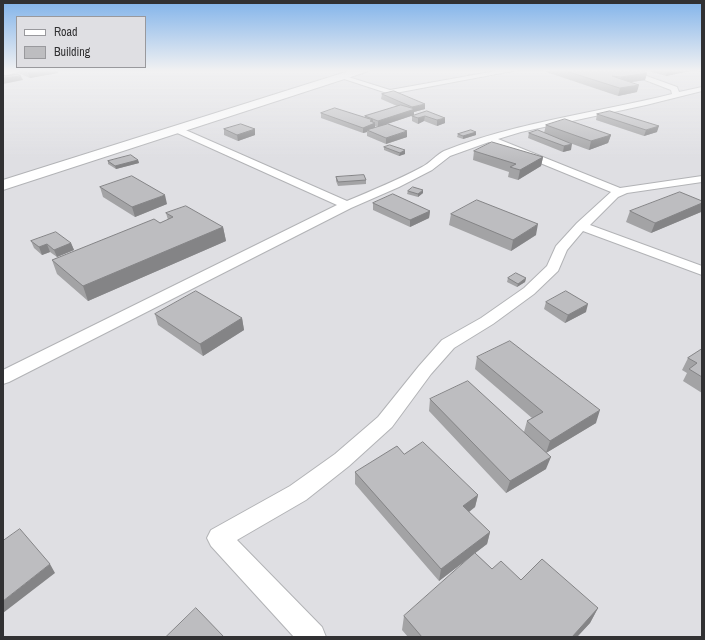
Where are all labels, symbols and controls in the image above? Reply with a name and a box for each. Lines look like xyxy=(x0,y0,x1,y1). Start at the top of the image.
legend xyxy=(16,16,146,68)
text: Road xyxy=(54,24,78,40)
text: Building xyxy=(54,44,90,60)

